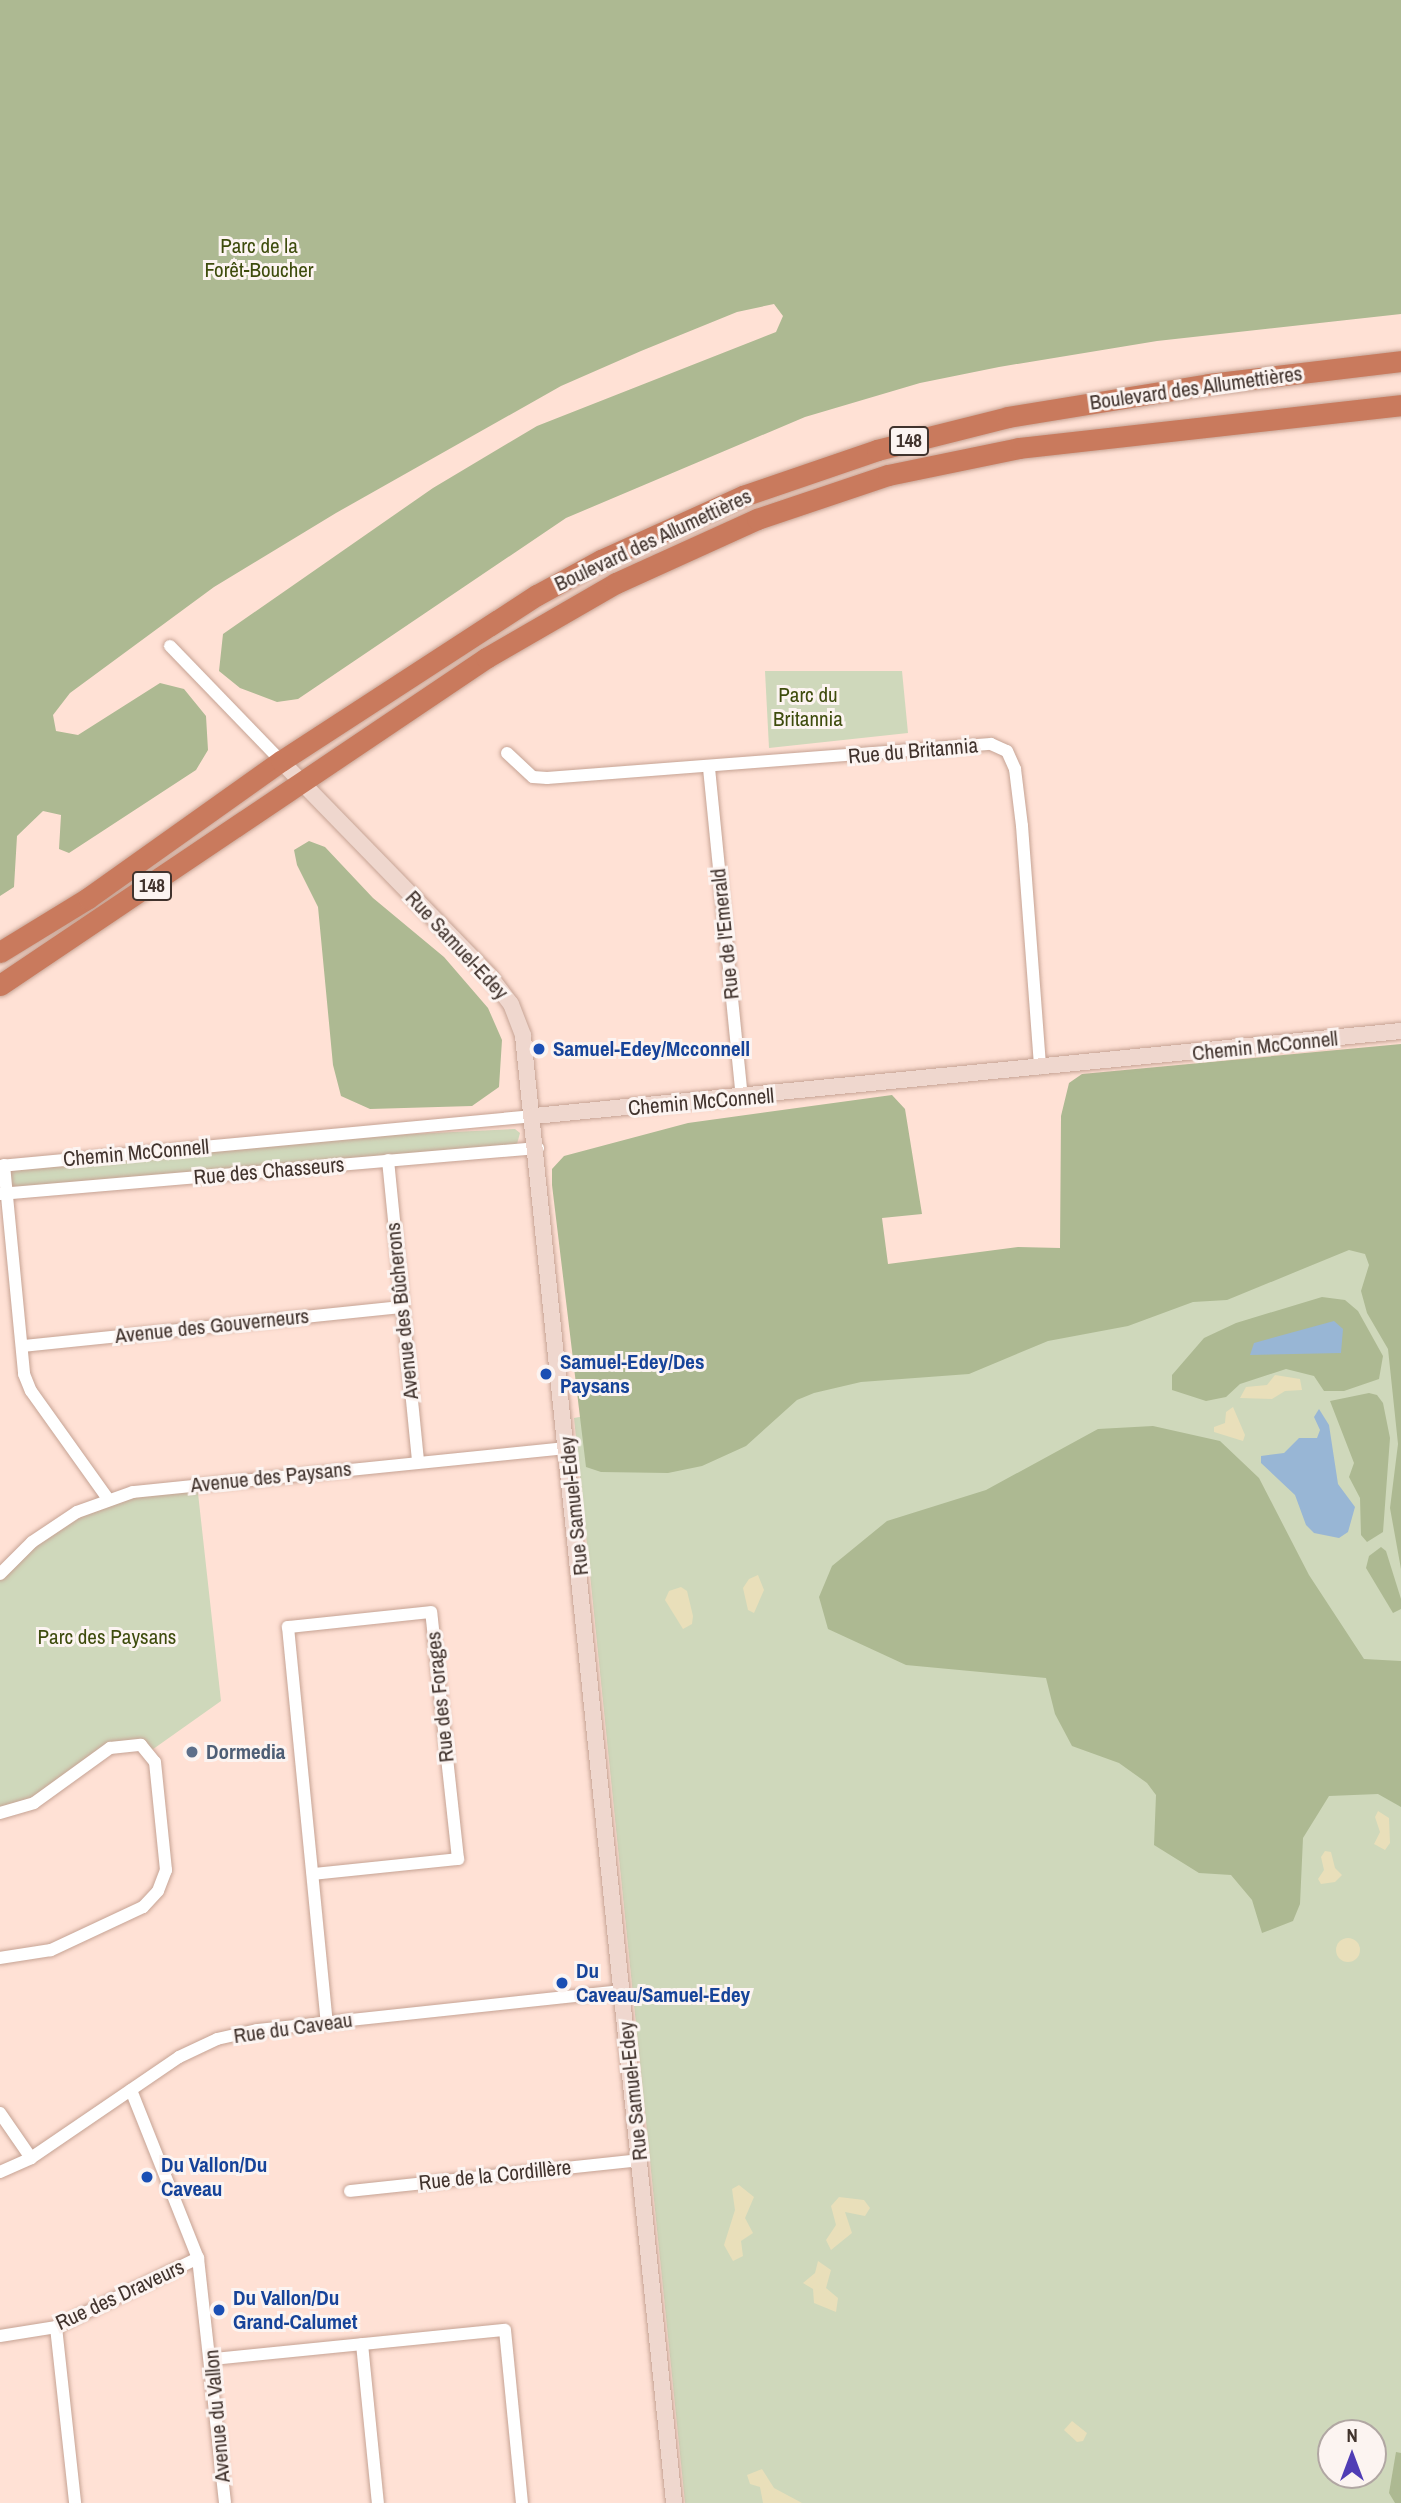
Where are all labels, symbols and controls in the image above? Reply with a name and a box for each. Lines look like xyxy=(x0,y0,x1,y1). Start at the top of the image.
park label: Parc de la Forêt-Boucher xyxy=(204,233,314,283)
street label: Boulevard des Allumettières xyxy=(1088,361,1304,415)
road number: 148 xyxy=(888,426,930,456)
street label: Boulevard des Allumettières xyxy=(550,483,756,597)
park label: Parc du Britannia xyxy=(773,682,843,732)
street label: Rue du Britannia xyxy=(847,733,979,769)
street label: Rue de l'Emerald xyxy=(706,867,744,1001)
road number: 148 xyxy=(131,870,173,902)
street label: Rue Samuel-Edey xyxy=(400,885,514,1005)
street label: Chemin McConnell xyxy=(1191,1026,1339,1066)
place label: Samuel-Edey/Mcconnell xyxy=(553,1036,750,1062)
marker: Samuel-Edey/Mcconnell xyxy=(531,1041,547,1057)
street label: Chemin McConnell xyxy=(627,1083,775,1121)
street label: Chemin McConnell xyxy=(62,1134,210,1172)
street label: Rue des Chasseurs xyxy=(193,1152,345,1190)
street label: Avenue des Bûcherons xyxy=(380,1221,424,1401)
street label: Avenue des Gouverneurs xyxy=(114,1303,310,1349)
place label: Samuel-Edey/Des Paysans xyxy=(560,1349,705,1399)
marker: Samuel-Edey/Des Paysans xyxy=(538,1366,554,1382)
street label: Rue Samuel-Edey xyxy=(554,1435,594,1577)
street label: Avenue des Paysans xyxy=(189,1456,353,1498)
park label: Parc des Paysans xyxy=(38,1624,176,1650)
street label: Rue des Forages xyxy=(421,1630,459,1764)
place label: Dormedia xyxy=(206,1739,285,1765)
marker: Dormedia xyxy=(184,1744,200,1760)
place label: Du Caveau/Samuel-Edey xyxy=(576,1958,750,2008)
marker: Du Caveau/Samuel-Edey xyxy=(554,1975,570,1991)
street label: Rue du Caveau xyxy=(232,2007,354,2049)
street label: Rue Samuel-Edey xyxy=(613,2020,653,2162)
place label: Du Vallon/Du Caveau xyxy=(161,2152,267,2202)
street label: Rue de la Cordillère xyxy=(418,2154,572,2196)
marker: Du Vallon/Du Caveau xyxy=(139,2169,155,2185)
street label: Rue des Draveurs xyxy=(52,2254,188,2336)
place label: Du Vallon/Du Grand-Calumet xyxy=(233,2285,357,2335)
marker: Du Vallon/Du Grand-Calumet xyxy=(211,2302,227,2318)
street label: Avenue du Vallon xyxy=(199,2348,235,2484)
north arrow xyxy=(1317,2419,1387,2489)
text: N xyxy=(1346,2422,1358,2448)

